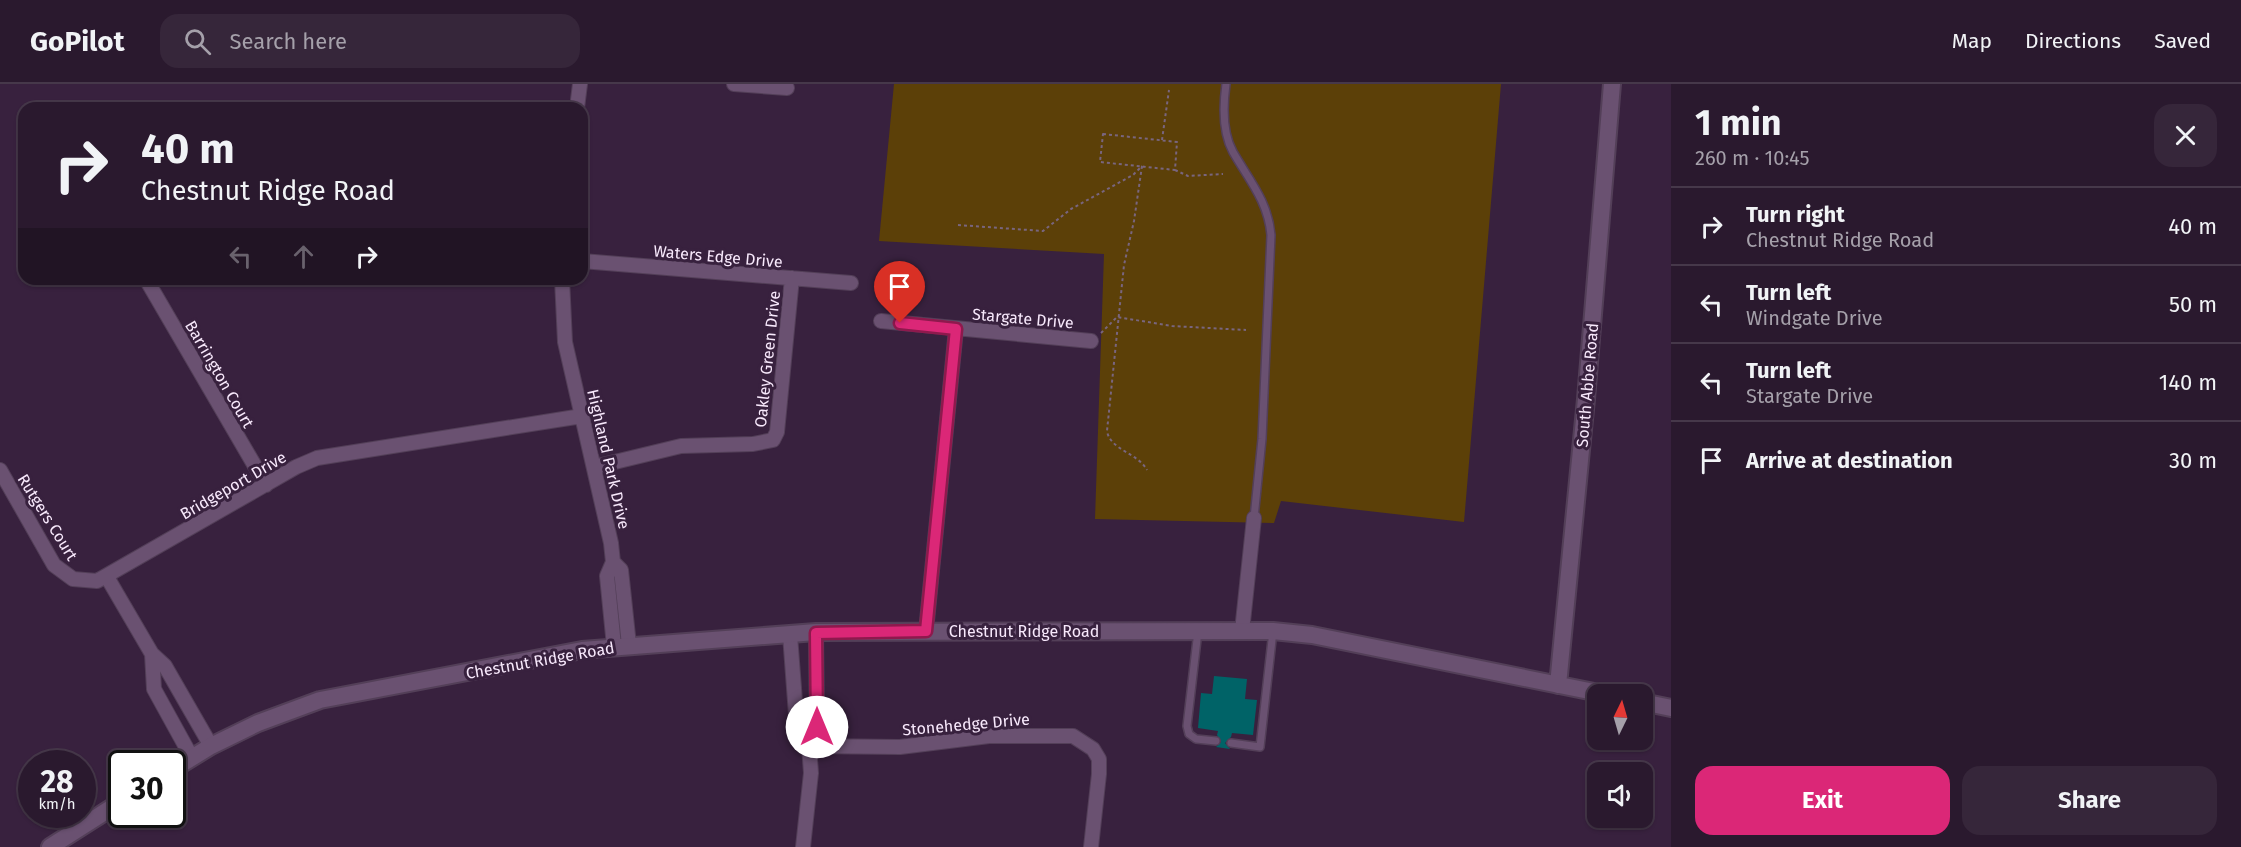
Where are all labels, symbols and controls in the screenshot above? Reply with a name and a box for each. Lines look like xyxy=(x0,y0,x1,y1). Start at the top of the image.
search box xyxy=(160,14,580,68)
text: GoPilot xyxy=(30,25,124,58)
icon: search xyxy=(181,25,214,58)
text: Search here xyxy=(229,28,347,55)
text: Map xyxy=(1952,28,1992,54)
text: Directions xyxy=(2025,28,2121,54)
text: Saved xyxy=(2154,28,2211,54)
text: 1 min xyxy=(1695,101,1782,145)
button: close xyxy=(2154,104,2217,167)
text: 40 m xyxy=(141,124,235,174)
icon: right xyxy=(42,126,120,204)
text: 260 m · 10:45 xyxy=(1695,146,1810,170)
text: Chestnut Ridge Road xyxy=(141,175,395,207)
text: Turn right xyxy=(1746,201,1845,228)
icon: right xyxy=(1695,210,1728,243)
text: 40 m xyxy=(2168,213,2217,240)
text: Chestnut Ridge Road xyxy=(1746,228,1934,252)
icon: left xyxy=(224,240,257,273)
icon: ahead xyxy=(287,240,320,273)
icon: right xyxy=(350,240,383,273)
street label: Waters Edge Drive xyxy=(653,241,783,272)
pin xyxy=(874,261,925,323)
icon: arrive xyxy=(883,270,916,303)
text: Turn left xyxy=(1746,279,1831,306)
icon: left xyxy=(1695,288,1728,321)
street label: Oakley Green Drive xyxy=(751,290,784,428)
text: 50 m xyxy=(2169,291,2217,318)
street label: Stargate Drive xyxy=(971,305,1074,332)
text: Windgate Drive xyxy=(1746,306,1883,330)
street label: Barrington Court xyxy=(181,317,258,431)
street label: South Abbe Road xyxy=(1573,322,1602,448)
text: Turn left xyxy=(1746,357,1831,384)
icon: left xyxy=(1695,366,1728,399)
text: 140 m xyxy=(2159,369,2217,396)
text: Stargate Drive xyxy=(1746,384,1873,408)
street label: Highland Park Drive xyxy=(583,387,634,531)
icon: arrive xyxy=(1695,444,1728,477)
street label: Bridgeport Drive xyxy=(177,447,290,523)
text: Arrive at destination xyxy=(1746,447,1953,474)
text: 30 m xyxy=(2169,447,2217,474)
street label: Rutgers Court xyxy=(13,471,82,564)
street label: Chestnut Ridge Road xyxy=(949,622,1099,641)
street label: Chestnut Ridge Road xyxy=(464,638,616,683)
north arrow xyxy=(1587,684,1653,750)
map controls xyxy=(1587,684,1653,828)
position arrow xyxy=(785,695,849,759)
street label: Stonehedge Drive xyxy=(902,709,1031,740)
speed limit sign: 30 xyxy=(108,750,186,828)
button: sound xyxy=(1587,762,1653,828)
text: 28 xyxy=(41,764,73,800)
button: Exit xyxy=(1695,766,1950,835)
button: Share xyxy=(1962,766,2217,835)
text: km/h xyxy=(38,795,76,813)

